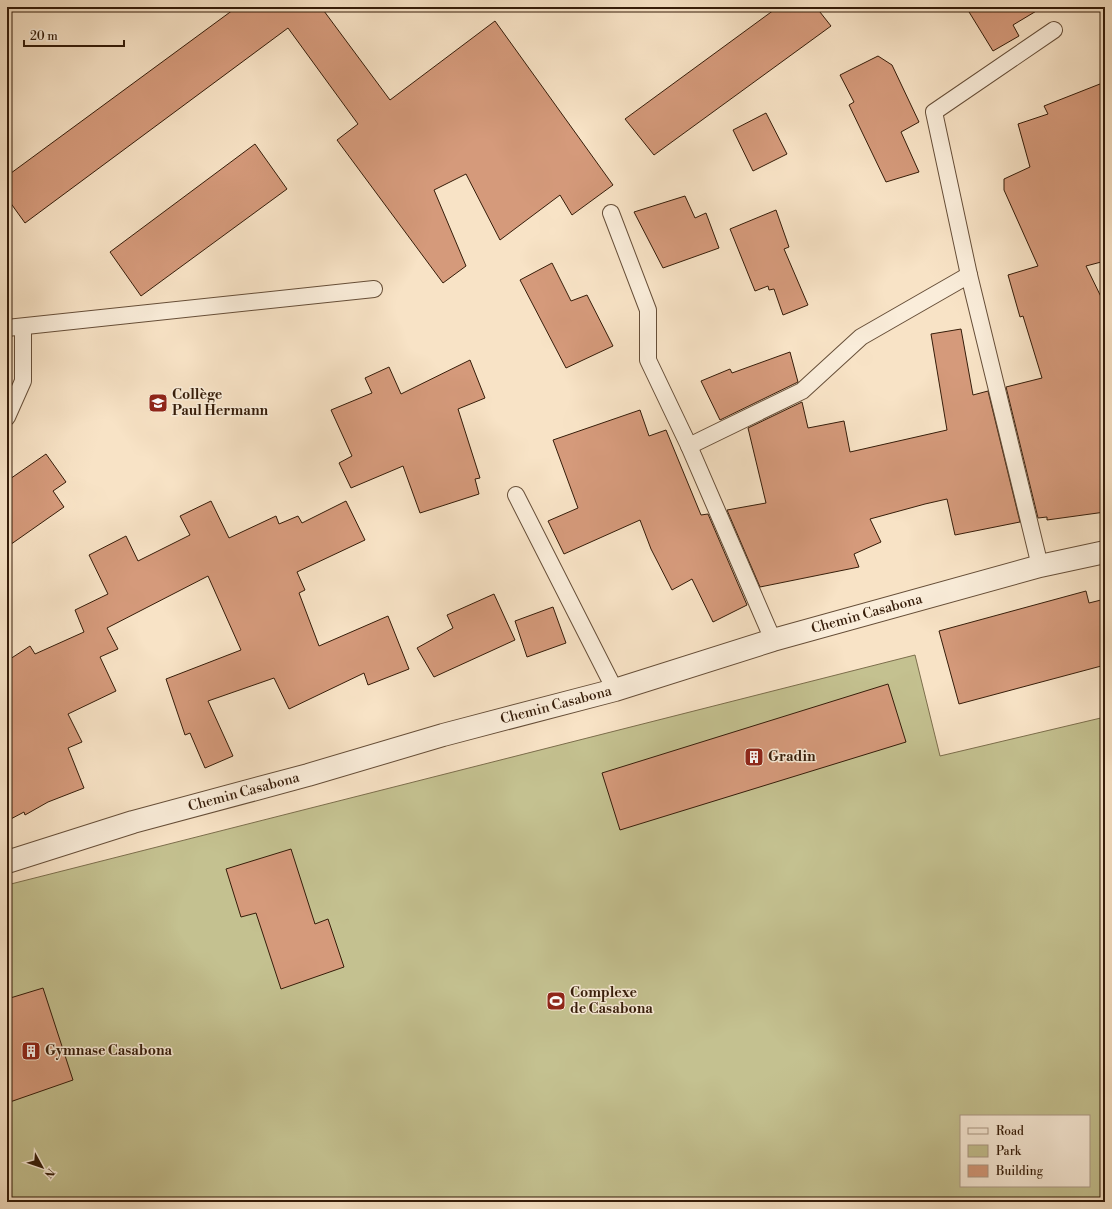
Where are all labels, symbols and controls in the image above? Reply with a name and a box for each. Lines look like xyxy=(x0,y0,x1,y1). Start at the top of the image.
scale bar xyxy=(24,22,124,48)
text: 20 m xyxy=(30,29,58,44)
place label: Collège Paul Hermann xyxy=(172,386,268,420)
school or university icon: Collège Paul Hermann xyxy=(147,392,169,414)
street label: Chemin Casabona xyxy=(809,590,925,638)
street label: Chemin Casabona xyxy=(498,682,615,729)
building icon: Gradin xyxy=(743,746,765,768)
place label: Gradin xyxy=(768,748,816,766)
street label: Chemin Casabona xyxy=(186,768,302,816)
place label: Complexe de Casabona xyxy=(570,984,653,1018)
sports icon: Complexe de Casabona xyxy=(545,990,567,1012)
building icon: Gymnase Casabona xyxy=(20,1040,42,1062)
place label: Gymnase Casabona xyxy=(45,1042,173,1060)
legend xyxy=(960,1115,1090,1187)
text: Road xyxy=(996,1124,1024,1139)
text: Park xyxy=(996,1144,1022,1159)
north arrow xyxy=(22,1147,62,1187)
text: Building xyxy=(995,1164,1044,1179)
text: N xyxy=(41,1165,57,1181)

